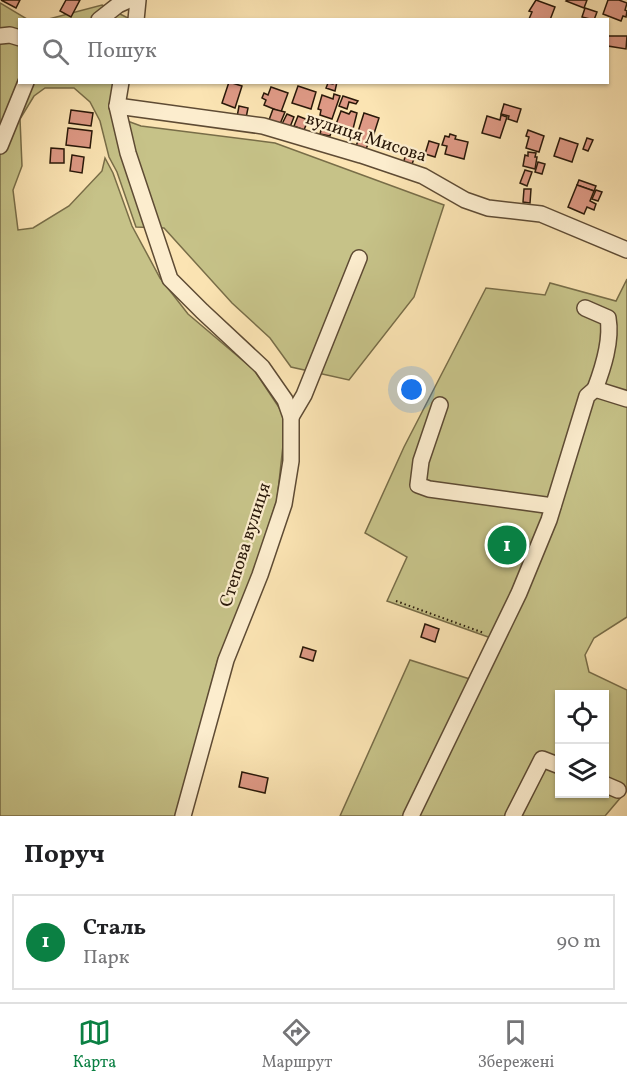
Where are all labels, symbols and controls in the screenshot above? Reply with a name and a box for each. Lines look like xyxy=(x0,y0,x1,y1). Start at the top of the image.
search box xyxy=(18,18,609,84)
icon: search xyxy=(39,35,72,68)
text: Пошук xyxy=(87,36,157,67)
street label: вулиця Мисова xyxy=(302,107,430,169)
your location xyxy=(397,375,426,404)
street label: Степова вулиця xyxy=(214,480,278,610)
pin: 1 xyxy=(488,522,526,568)
map controls xyxy=(555,690,609,798)
button: locate xyxy=(555,690,609,744)
button: layers xyxy=(555,744,609,798)
text: Поруч xyxy=(24,837,105,873)
text: Сталь xyxy=(83,913,146,944)
text: 1 xyxy=(41,928,50,956)
text: 90 m xyxy=(557,928,601,956)
text: Парк xyxy=(83,944,129,972)
tab: Карта xyxy=(73,1016,116,1074)
tab: Маршрут xyxy=(262,1016,332,1074)
tab: Збережені xyxy=(478,1016,554,1074)

